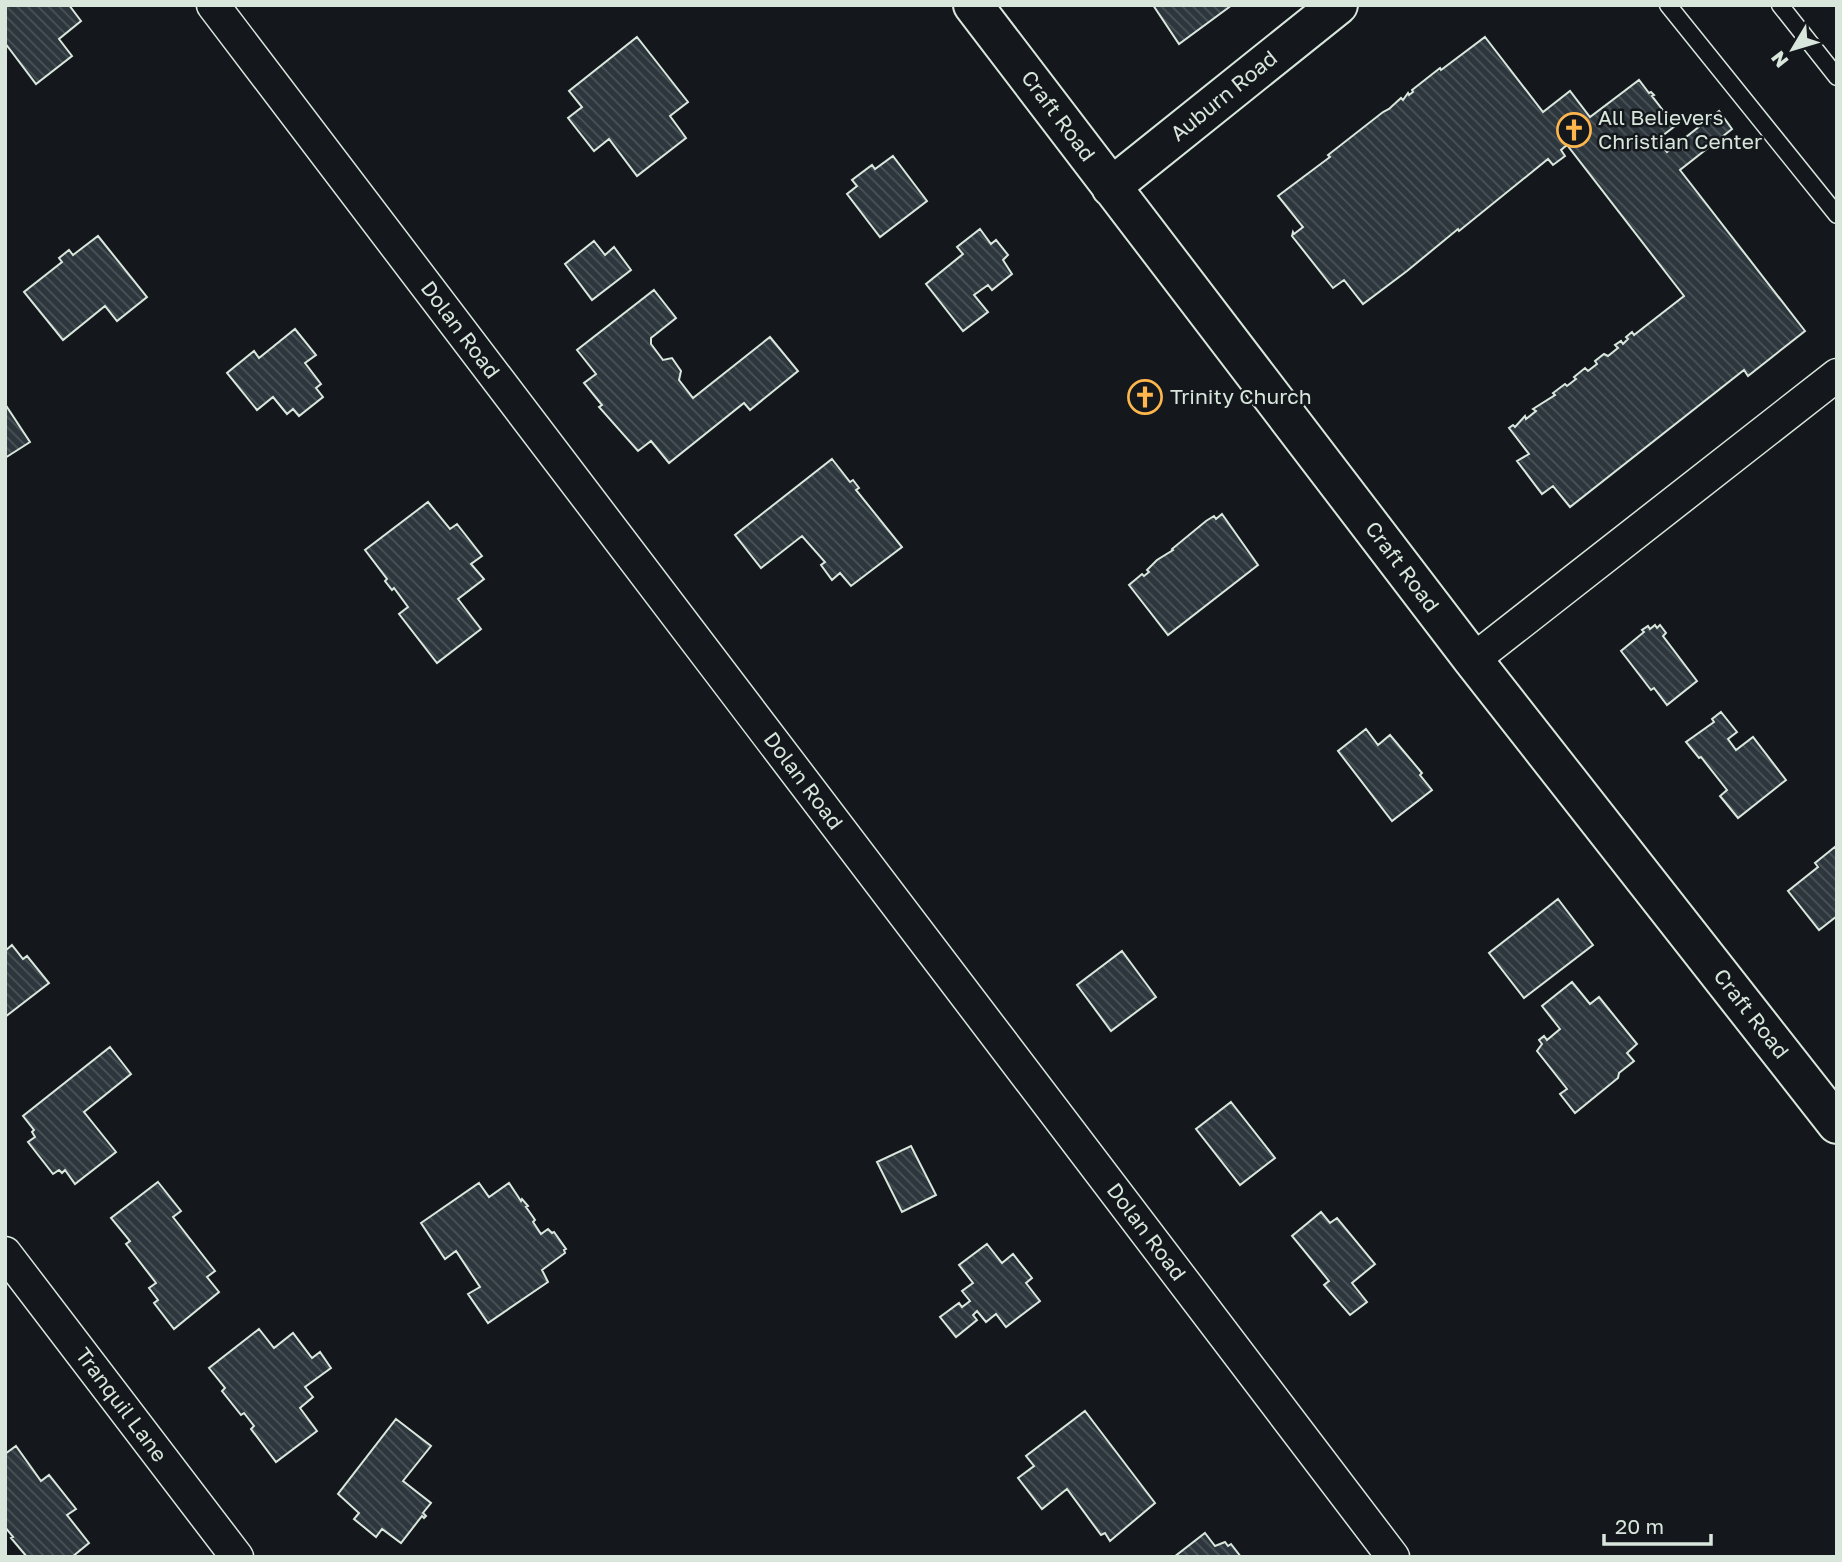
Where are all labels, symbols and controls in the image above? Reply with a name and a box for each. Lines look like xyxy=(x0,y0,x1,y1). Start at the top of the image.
north arrow xyxy=(1758,14,1828,84)
street label: Auburn Road xyxy=(1165,44,1282,146)
text: N xyxy=(1766,47,1793,73)
street label: Craft Road xyxy=(1016,65,1101,166)
place label: All Believers Christian Center xyxy=(1598,104,1762,154)
church icon: All Believers Christian Center xyxy=(1555,111,1593,149)
street label: Dolan Road xyxy=(416,275,506,383)
church icon: Trinity Church xyxy=(1126,378,1164,416)
place label: Trinity Church xyxy=(1170,383,1312,409)
street label: Craft Road xyxy=(1360,516,1445,617)
street label: Dolan Road xyxy=(759,726,849,834)
street label: Craft Road xyxy=(1709,963,1795,1064)
street label: Dolan Road xyxy=(1102,1177,1192,1285)
street label: Tranquil Lane xyxy=(70,1342,173,1467)
scale bar xyxy=(1604,1502,1711,1546)
text: 20 m xyxy=(1615,1513,1664,1539)

